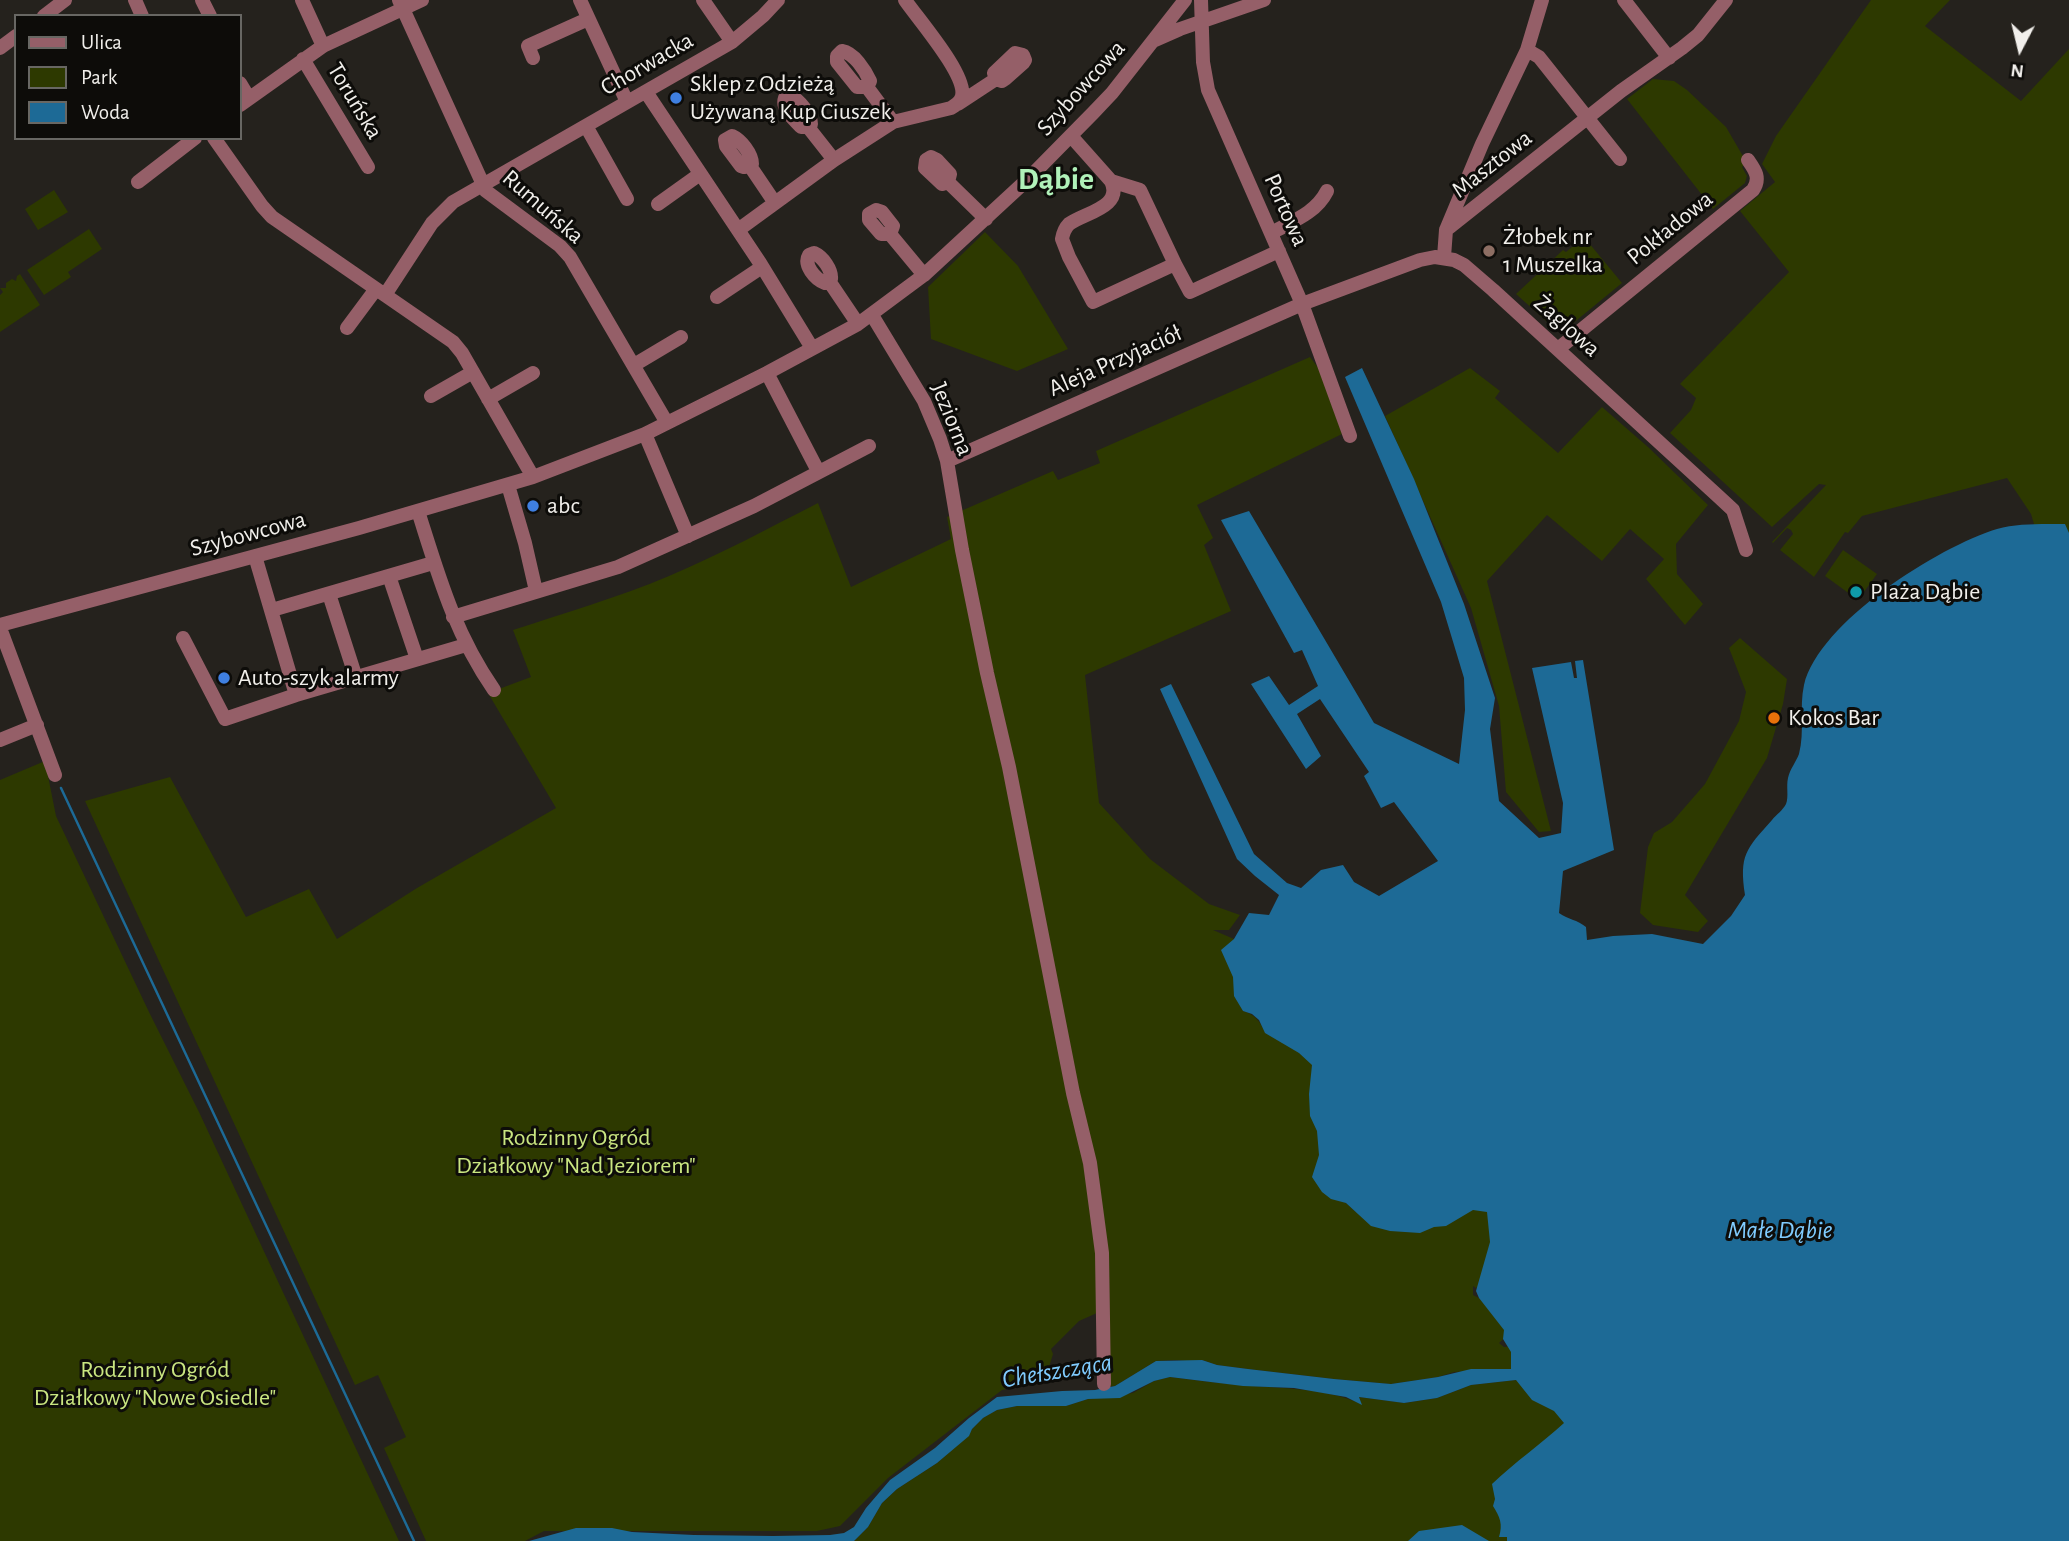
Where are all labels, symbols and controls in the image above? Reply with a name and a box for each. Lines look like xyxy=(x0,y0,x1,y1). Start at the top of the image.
legend xyxy=(14,14,242,140)
north arrow xyxy=(1985,14,2055,84)
street label: Chorwacka xyxy=(596,26,698,102)
text: Ulica xyxy=(81,32,122,53)
street label: Szybowcowa xyxy=(1031,34,1131,142)
street label: Toruńska xyxy=(321,57,389,145)
text: N xyxy=(2010,60,2025,81)
text: Park xyxy=(81,67,117,88)
place label: Sklep z Odzieżą Używaną Kup Ciuszek xyxy=(690,70,891,126)
marker: Sklep z Odzieżą Używaną Kup Ciuszek xyxy=(668,90,684,106)
text: Woda xyxy=(81,102,130,123)
street label: Masztowa xyxy=(1446,124,1538,204)
district label: Dąbie xyxy=(1018,160,1094,198)
street label: Rumuńska xyxy=(496,164,590,250)
street label: Portowa xyxy=(1257,169,1315,251)
street label: Pokładowa xyxy=(1621,185,1719,271)
place label: Żłobek nr 1 Muszelka xyxy=(1503,223,1603,279)
marker: Żłobek nr 1 Muszelka xyxy=(1481,243,1497,259)
street label: Żaglowa xyxy=(1528,289,1606,363)
street label: Aleja Przyjaciół xyxy=(1044,319,1186,403)
street label: Jeziorna xyxy=(924,378,980,460)
place label: abc xyxy=(547,492,580,520)
marker: abc xyxy=(525,498,541,514)
street label: Szybowcowa xyxy=(187,505,309,563)
place label: Plaża Dąbie xyxy=(1870,578,1980,606)
marker: Plaża Dąbie xyxy=(1848,584,1864,600)
place label: Auto-szyk alarmy xyxy=(238,664,399,692)
marker: Auto-szyk alarmy xyxy=(216,670,232,686)
place label: Kokos Bar xyxy=(1788,704,1879,732)
marker: Kokos Bar xyxy=(1766,710,1782,726)
park label: Rodzinny Ogród Działkowy "Nad Jeziorem" xyxy=(456,1124,696,1180)
water label: Małe Dąbie xyxy=(1728,1214,1832,1246)
water label: Chełszcząca xyxy=(1000,1347,1114,1395)
park label: Rodzinny Ogród Działkowy "Nowe Osiedle" xyxy=(34,1356,276,1412)

